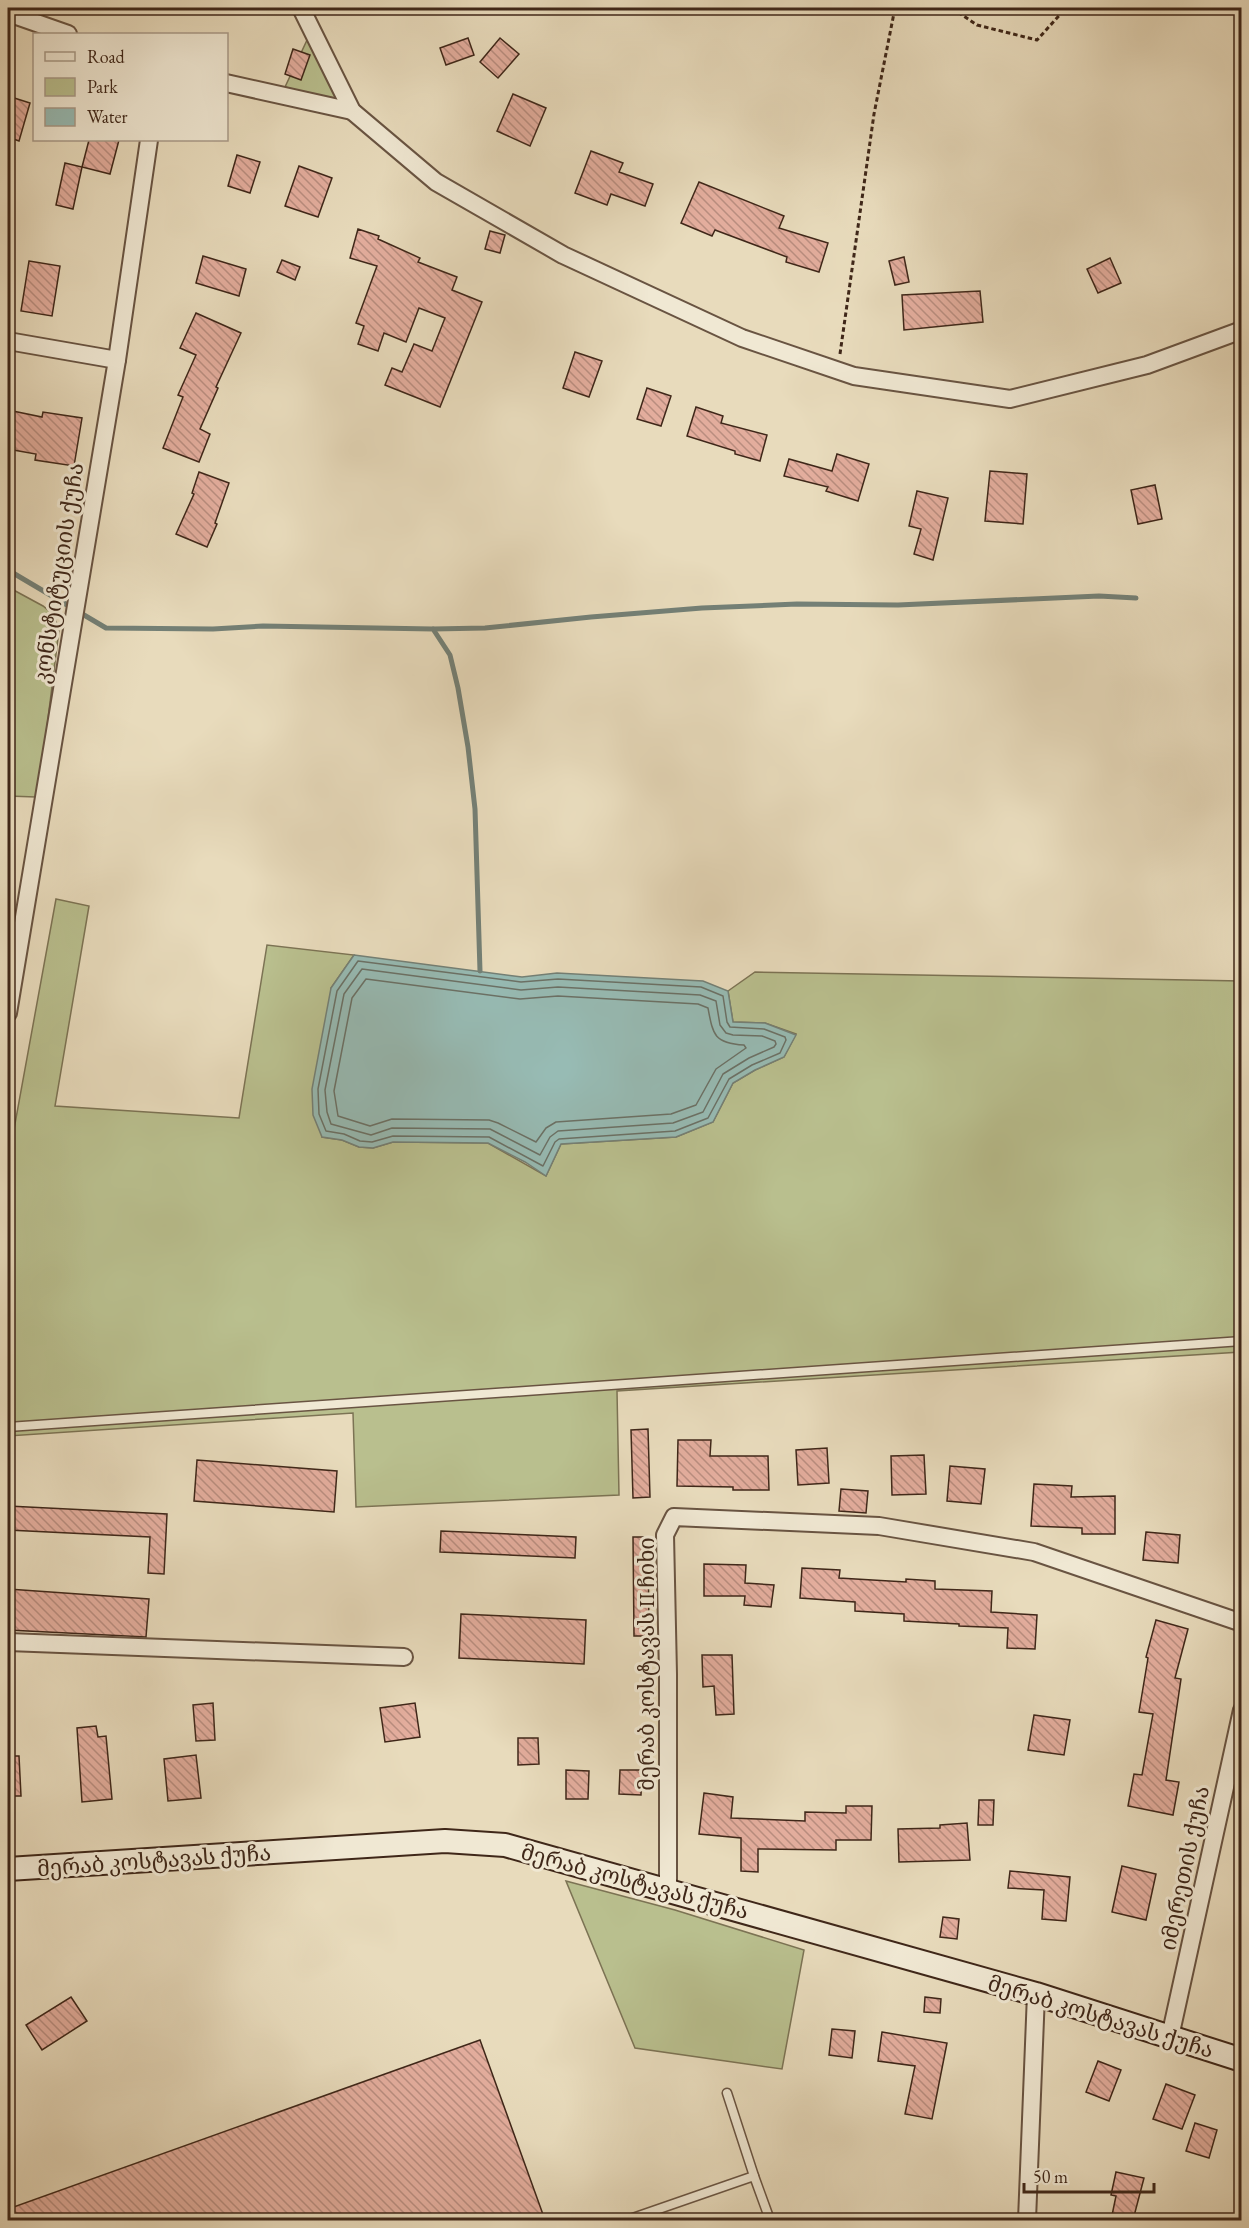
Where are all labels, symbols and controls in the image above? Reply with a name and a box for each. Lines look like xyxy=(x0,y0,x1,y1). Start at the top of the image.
legend xyxy=(33,33,228,141)
text: Road xyxy=(87,45,126,68)
text: Park xyxy=(87,75,118,98)
text: Water xyxy=(87,105,128,128)
street label: კონსტიტუციის ქუჩა xyxy=(27,461,90,686)
street label: მერაბ კოსტავას II ჩიხი xyxy=(632,1537,661,1791)
street label: იმერეთის ქუჩა xyxy=(1153,1783,1216,1953)
street label: მერაბ კოსტავას ქუჩა xyxy=(518,1837,752,1926)
street label: მერაბ კოსტავას ქუჩა xyxy=(36,1838,272,1883)
street label: მერაბ კოსტავას ქუჩა xyxy=(985,1968,1217,2065)
scale bar xyxy=(1024,2156,1154,2194)
text: 50 m xyxy=(1033,2165,1068,2188)

